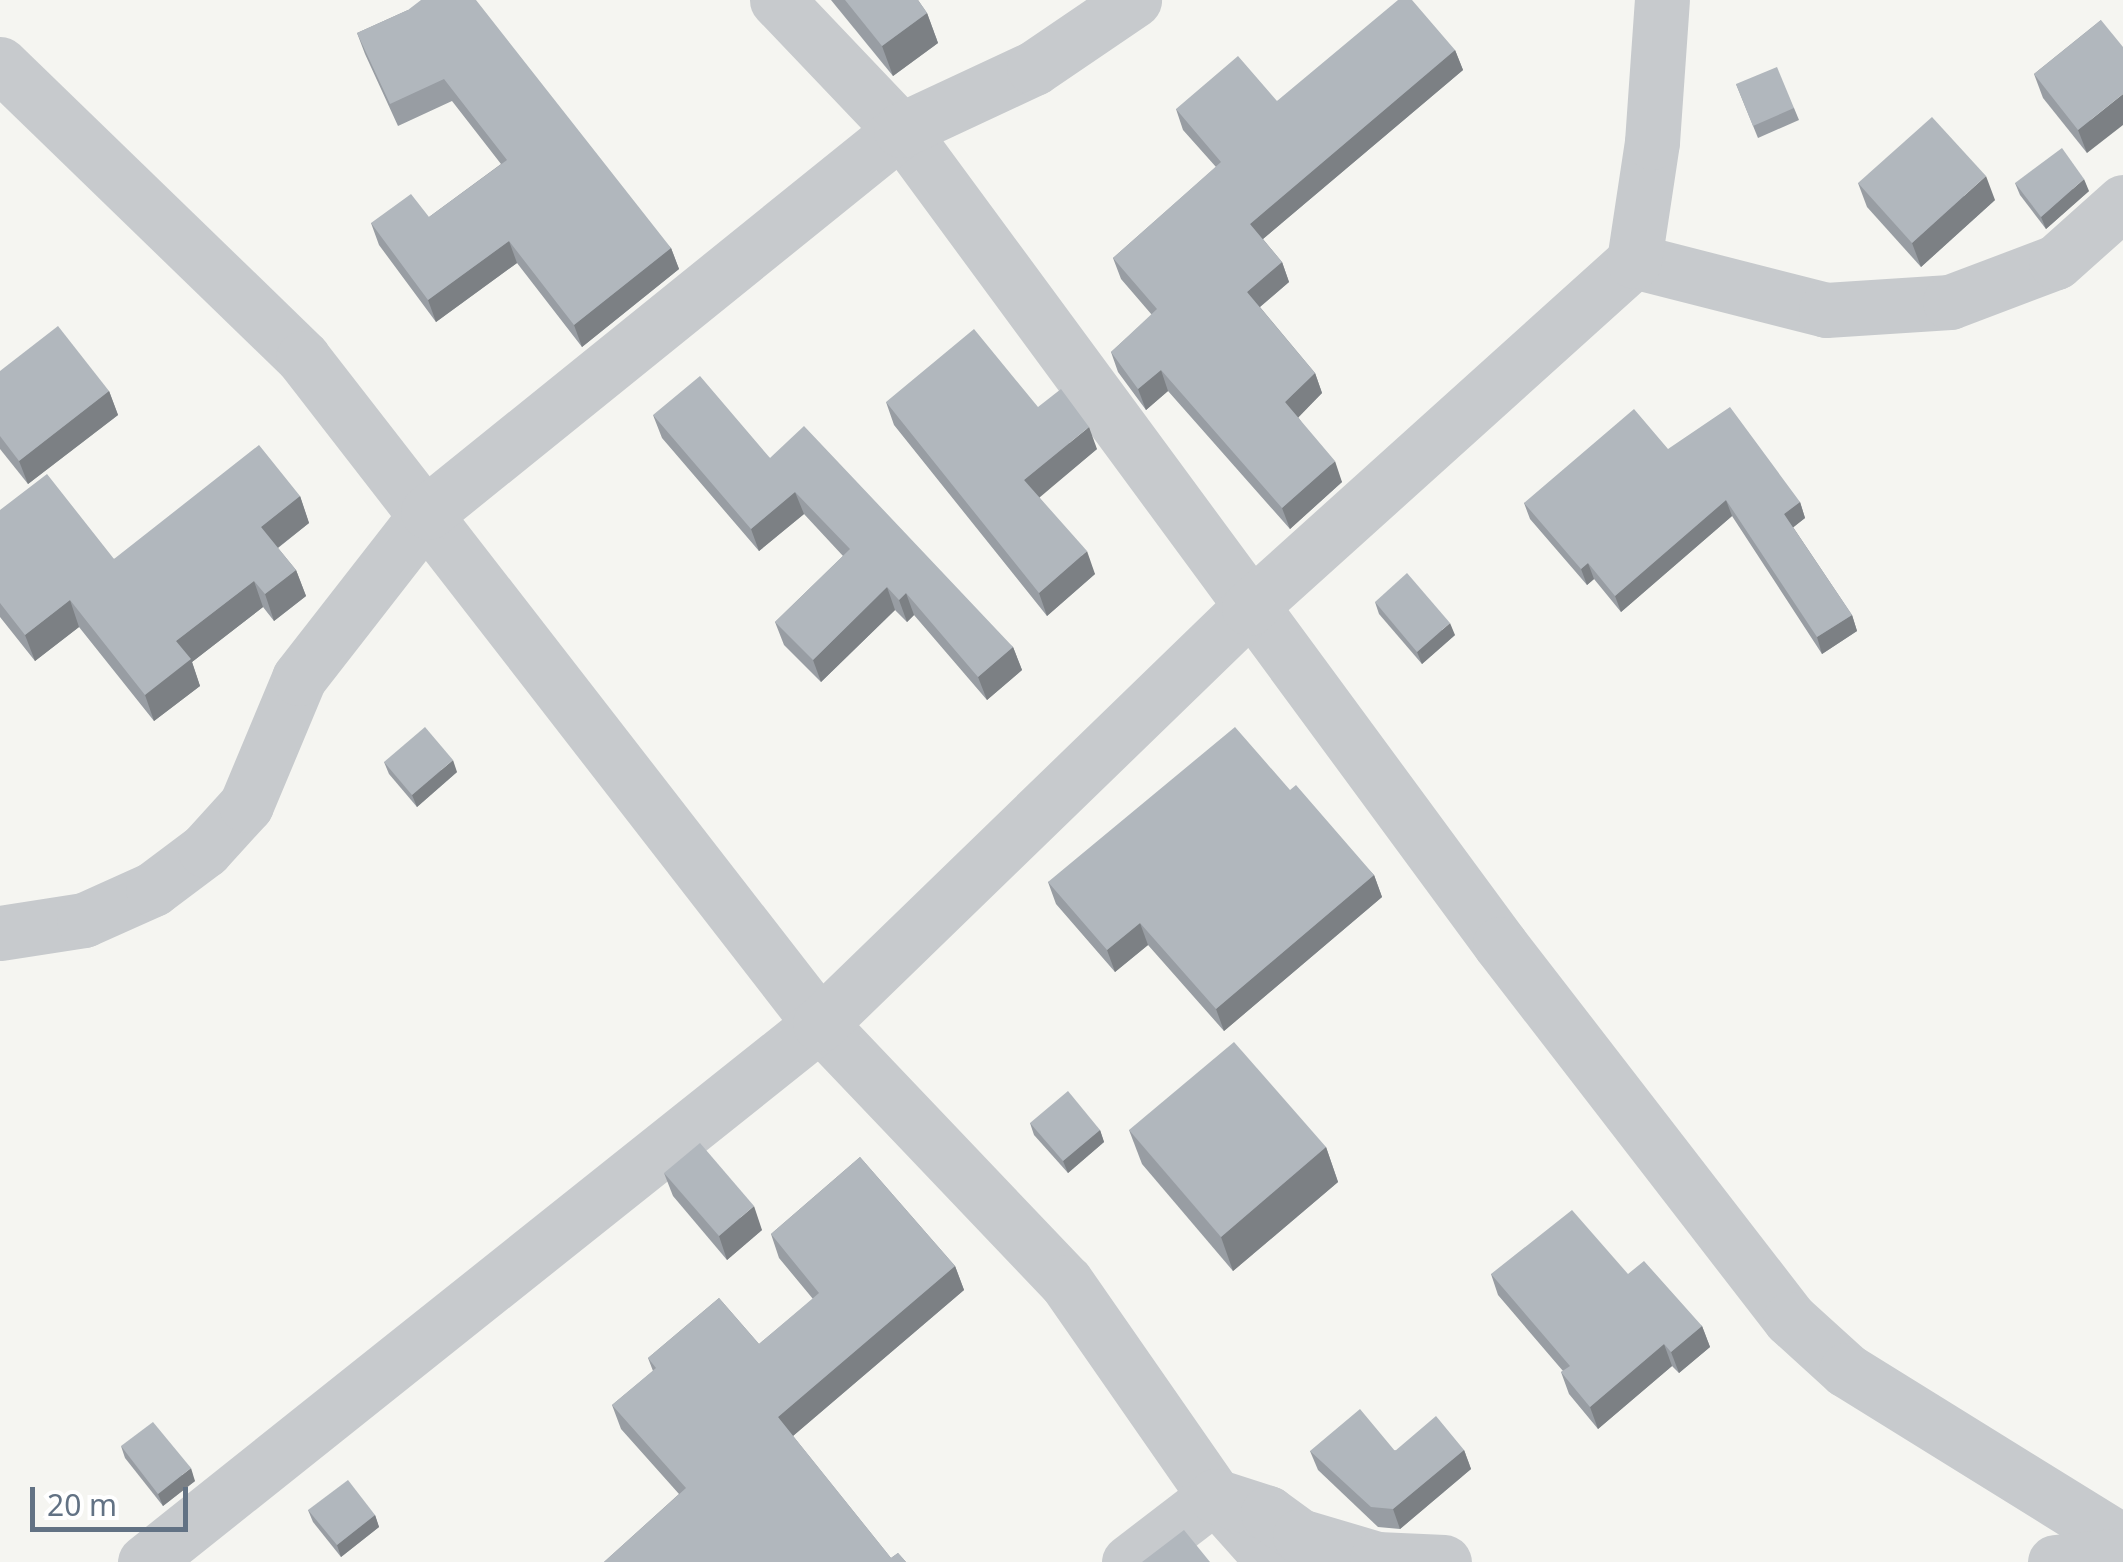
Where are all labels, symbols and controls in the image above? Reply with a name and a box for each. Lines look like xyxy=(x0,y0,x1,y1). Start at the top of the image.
scale bar xyxy=(35,1467,192,1529)
text: 20 m xyxy=(47,1484,117,1525)

